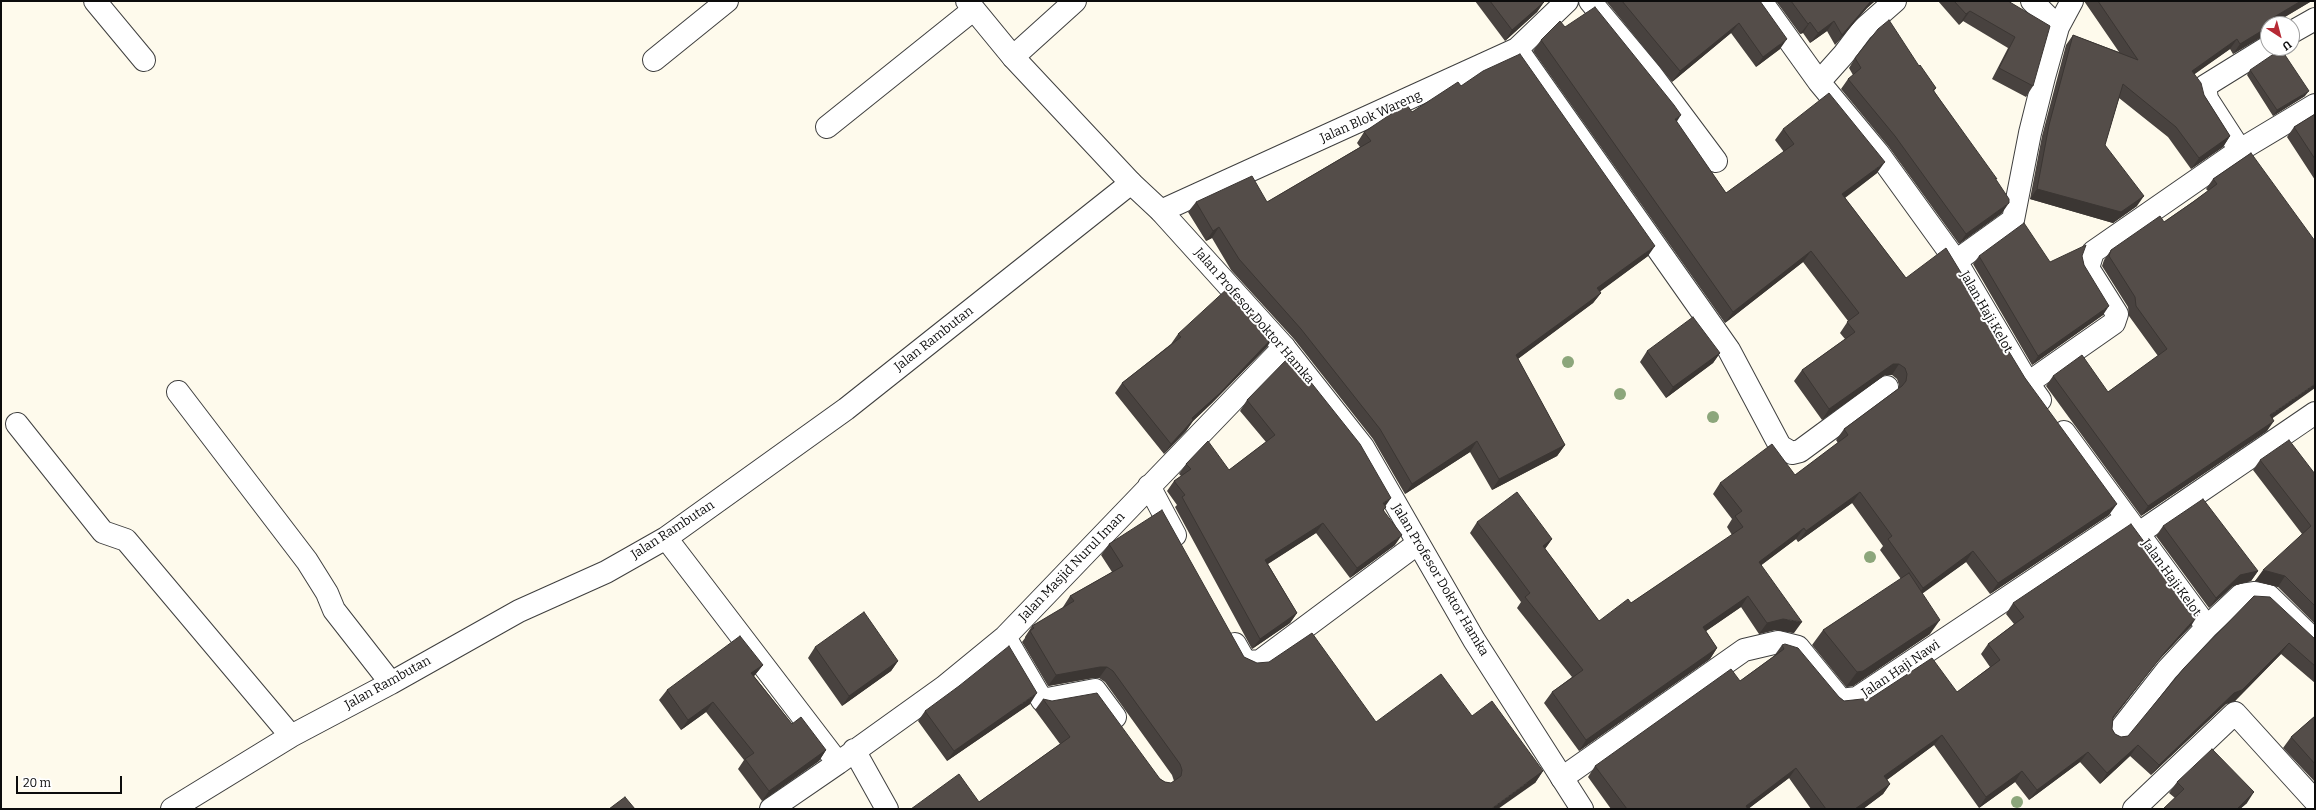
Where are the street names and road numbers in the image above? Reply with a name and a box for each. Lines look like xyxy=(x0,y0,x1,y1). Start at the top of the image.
street label: Jalan Blok Wareng xyxy=(1318,88,1424,146)
street label: Jalan Profesor Doktor Hamka xyxy=(1191,245,1317,387)
street label: Jalan Haji Kelot xyxy=(1956,268,2016,356)
street label: Jalan Rambutan xyxy=(891,303,977,375)
street label: Jalan Rambutan xyxy=(628,497,718,563)
street label: Jalan Profesor Doktor Hamka xyxy=(1388,501,1492,659)
street label: Jalan Masjid Nurul Iman xyxy=(1016,509,1128,625)
street label: Jalan Haji Kelot xyxy=(2138,536,2204,620)
street label: Jalan Haji Nawi xyxy=(1859,637,1943,701)
street label: Jalan Rambutan xyxy=(342,653,434,713)

